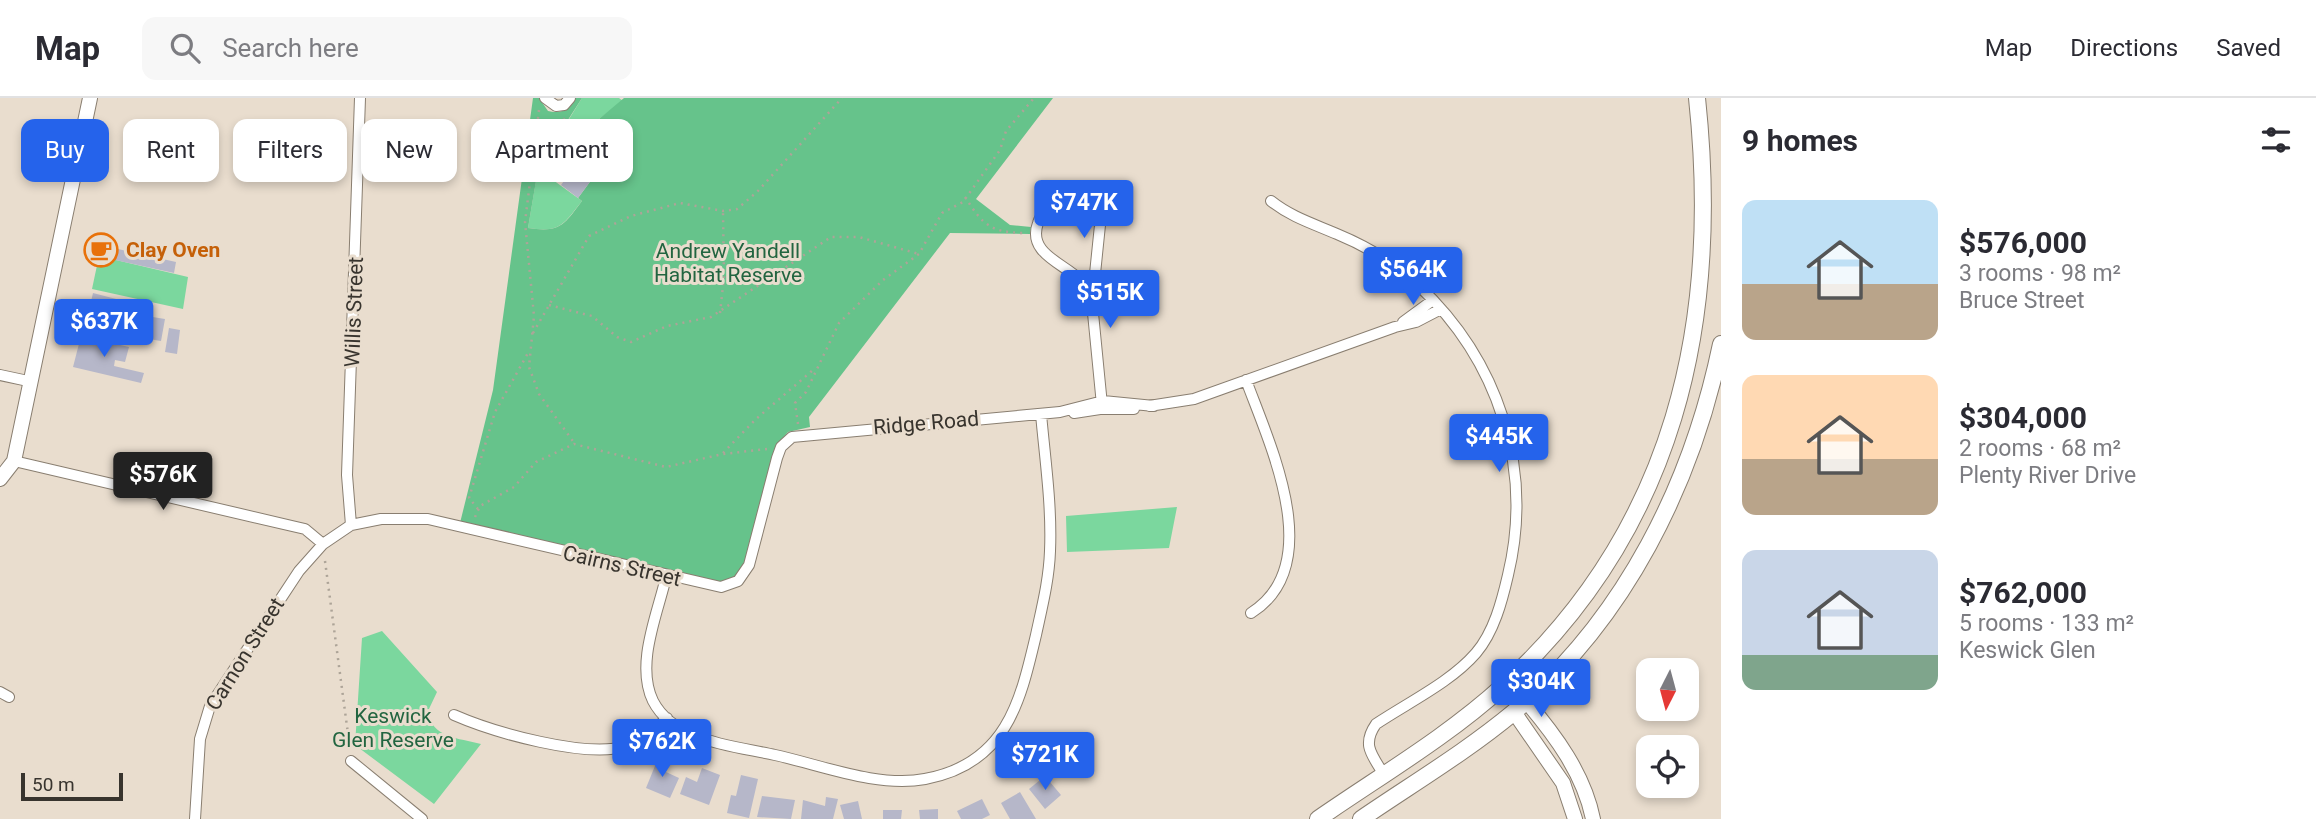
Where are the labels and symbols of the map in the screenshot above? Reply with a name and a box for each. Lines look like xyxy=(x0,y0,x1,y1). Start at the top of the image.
pin: $747K xyxy=(1035,180,1133,240)
cafe icon: Clay Oven xyxy=(82,231,120,269)
place label: Clay Oven xyxy=(126,238,220,262)
park label: Andrew Yandell Habitat Reserve xyxy=(654,239,802,287)
pin: $564K xyxy=(1364,248,1462,307)
street label: Willis Street xyxy=(340,256,368,368)
pin: $515K xyxy=(1061,271,1159,330)
pin: $637K xyxy=(55,300,153,359)
street label: Ridge Road xyxy=(872,406,980,440)
pin: $445K xyxy=(1450,414,1548,474)
pin: $576K xyxy=(114,452,212,512)
street label: Cairns Street xyxy=(561,541,683,591)
street label: Carnon Street xyxy=(201,593,289,715)
north arrow xyxy=(1636,658,1699,721)
pin: $304K xyxy=(1492,660,1590,719)
park label: Keswick Glen Reserve xyxy=(332,704,454,752)
pin: $762K xyxy=(613,720,711,779)
pin: $721K xyxy=(996,732,1094,792)
scale bar xyxy=(21,770,122,802)

